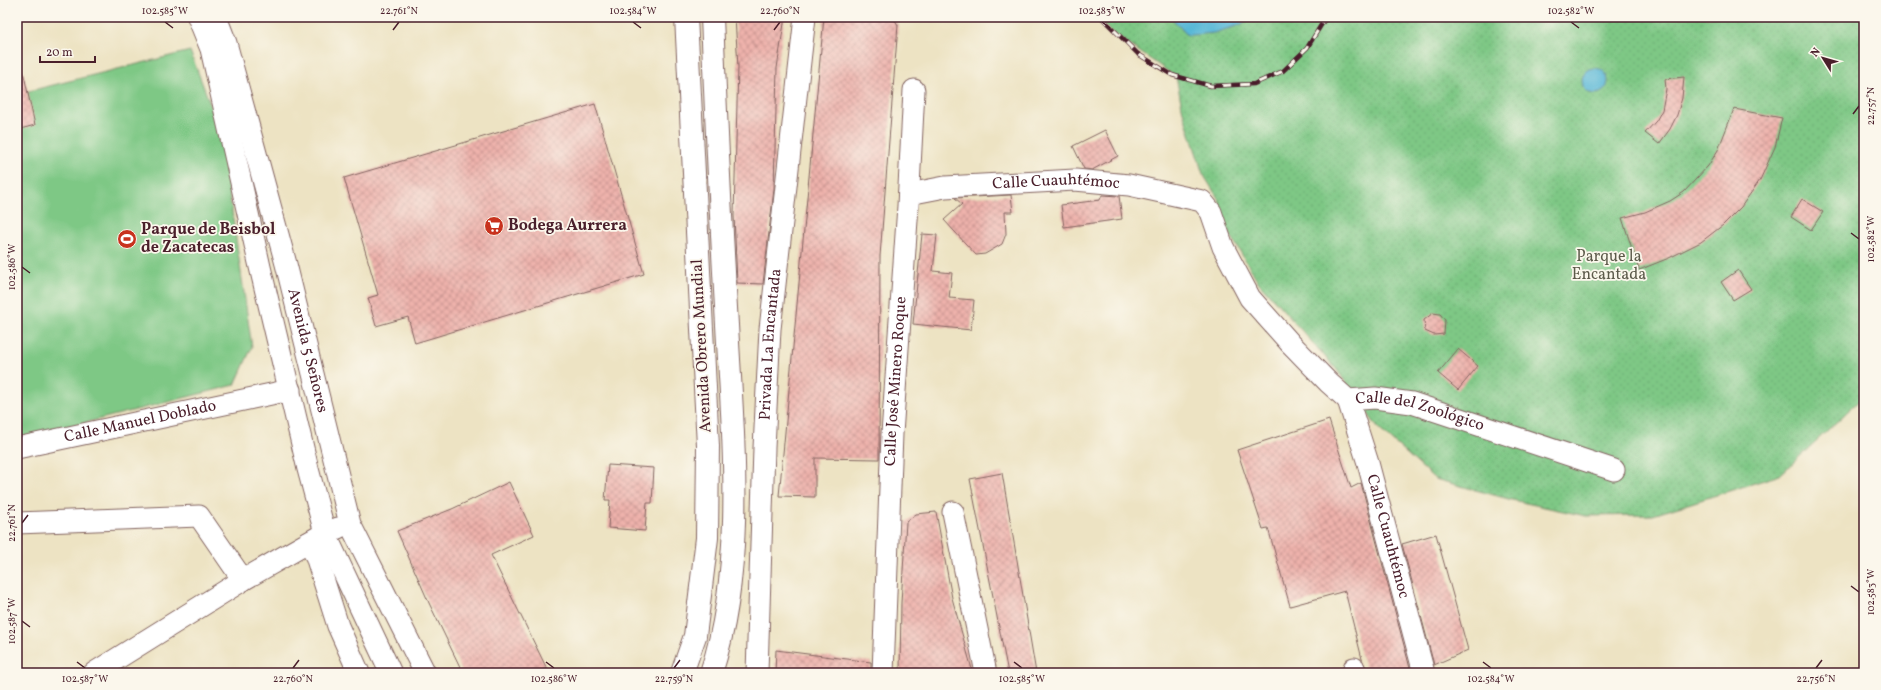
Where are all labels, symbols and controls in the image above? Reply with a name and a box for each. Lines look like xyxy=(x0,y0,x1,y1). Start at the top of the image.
text: 102.585°W xyxy=(142,4,188,18)
text: 22.761°N xyxy=(380,4,419,18)
text: 102.584°W xyxy=(610,4,656,18)
text: 22.760°N xyxy=(760,4,800,18)
text: 102.583°W xyxy=(1079,4,1125,18)
text: 102.582°W xyxy=(1548,4,1594,18)
scale bar xyxy=(40,38,95,64)
north arrow xyxy=(1803,38,1843,78)
text: 20 m xyxy=(46,45,73,61)
text: N xyxy=(1808,45,1825,61)
text: 22.757°N xyxy=(1864,86,1878,125)
street label: Calle Cuauhtémoc xyxy=(992,169,1121,195)
supermarket icon: Bodega Aurrera xyxy=(483,215,505,237)
place label: Bodega Aurrera xyxy=(508,215,627,237)
text: 102.582°W xyxy=(1864,216,1878,262)
place label: Parque de Beisbol de Zacatecas xyxy=(141,219,276,259)
sports icon: Parque de Beisbol de Zacatecas xyxy=(116,228,138,250)
text: 102.586°W xyxy=(5,244,19,290)
park label: Parque la Encantada xyxy=(1572,246,1646,286)
street label: Avenida Obrero Mundial xyxy=(686,259,718,433)
street label: Privada La Encantada xyxy=(754,267,788,421)
street label: Avenida 5 Señores xyxy=(281,286,333,415)
street label: Calle José Minero Roque xyxy=(880,296,913,467)
street label: Calle del Zoológico xyxy=(1355,387,1487,437)
street label: Calle Manuel Doblado xyxy=(62,395,218,449)
street label: Calle Cuauhtémoc xyxy=(1360,472,1415,601)
text: 22.761°N xyxy=(5,503,19,542)
text: 102.583°W xyxy=(1864,569,1878,615)
text: 102.587°W xyxy=(5,598,19,644)
text: 102.587°W xyxy=(62,672,108,686)
text: 22.760°N xyxy=(273,672,313,686)
text: 102.586°W xyxy=(531,672,577,686)
text: 22.759°N xyxy=(655,672,694,686)
text: 102.585°W xyxy=(999,672,1045,686)
text: 102.584°W xyxy=(1468,672,1514,686)
text: 22.756°N xyxy=(1797,672,1836,686)

